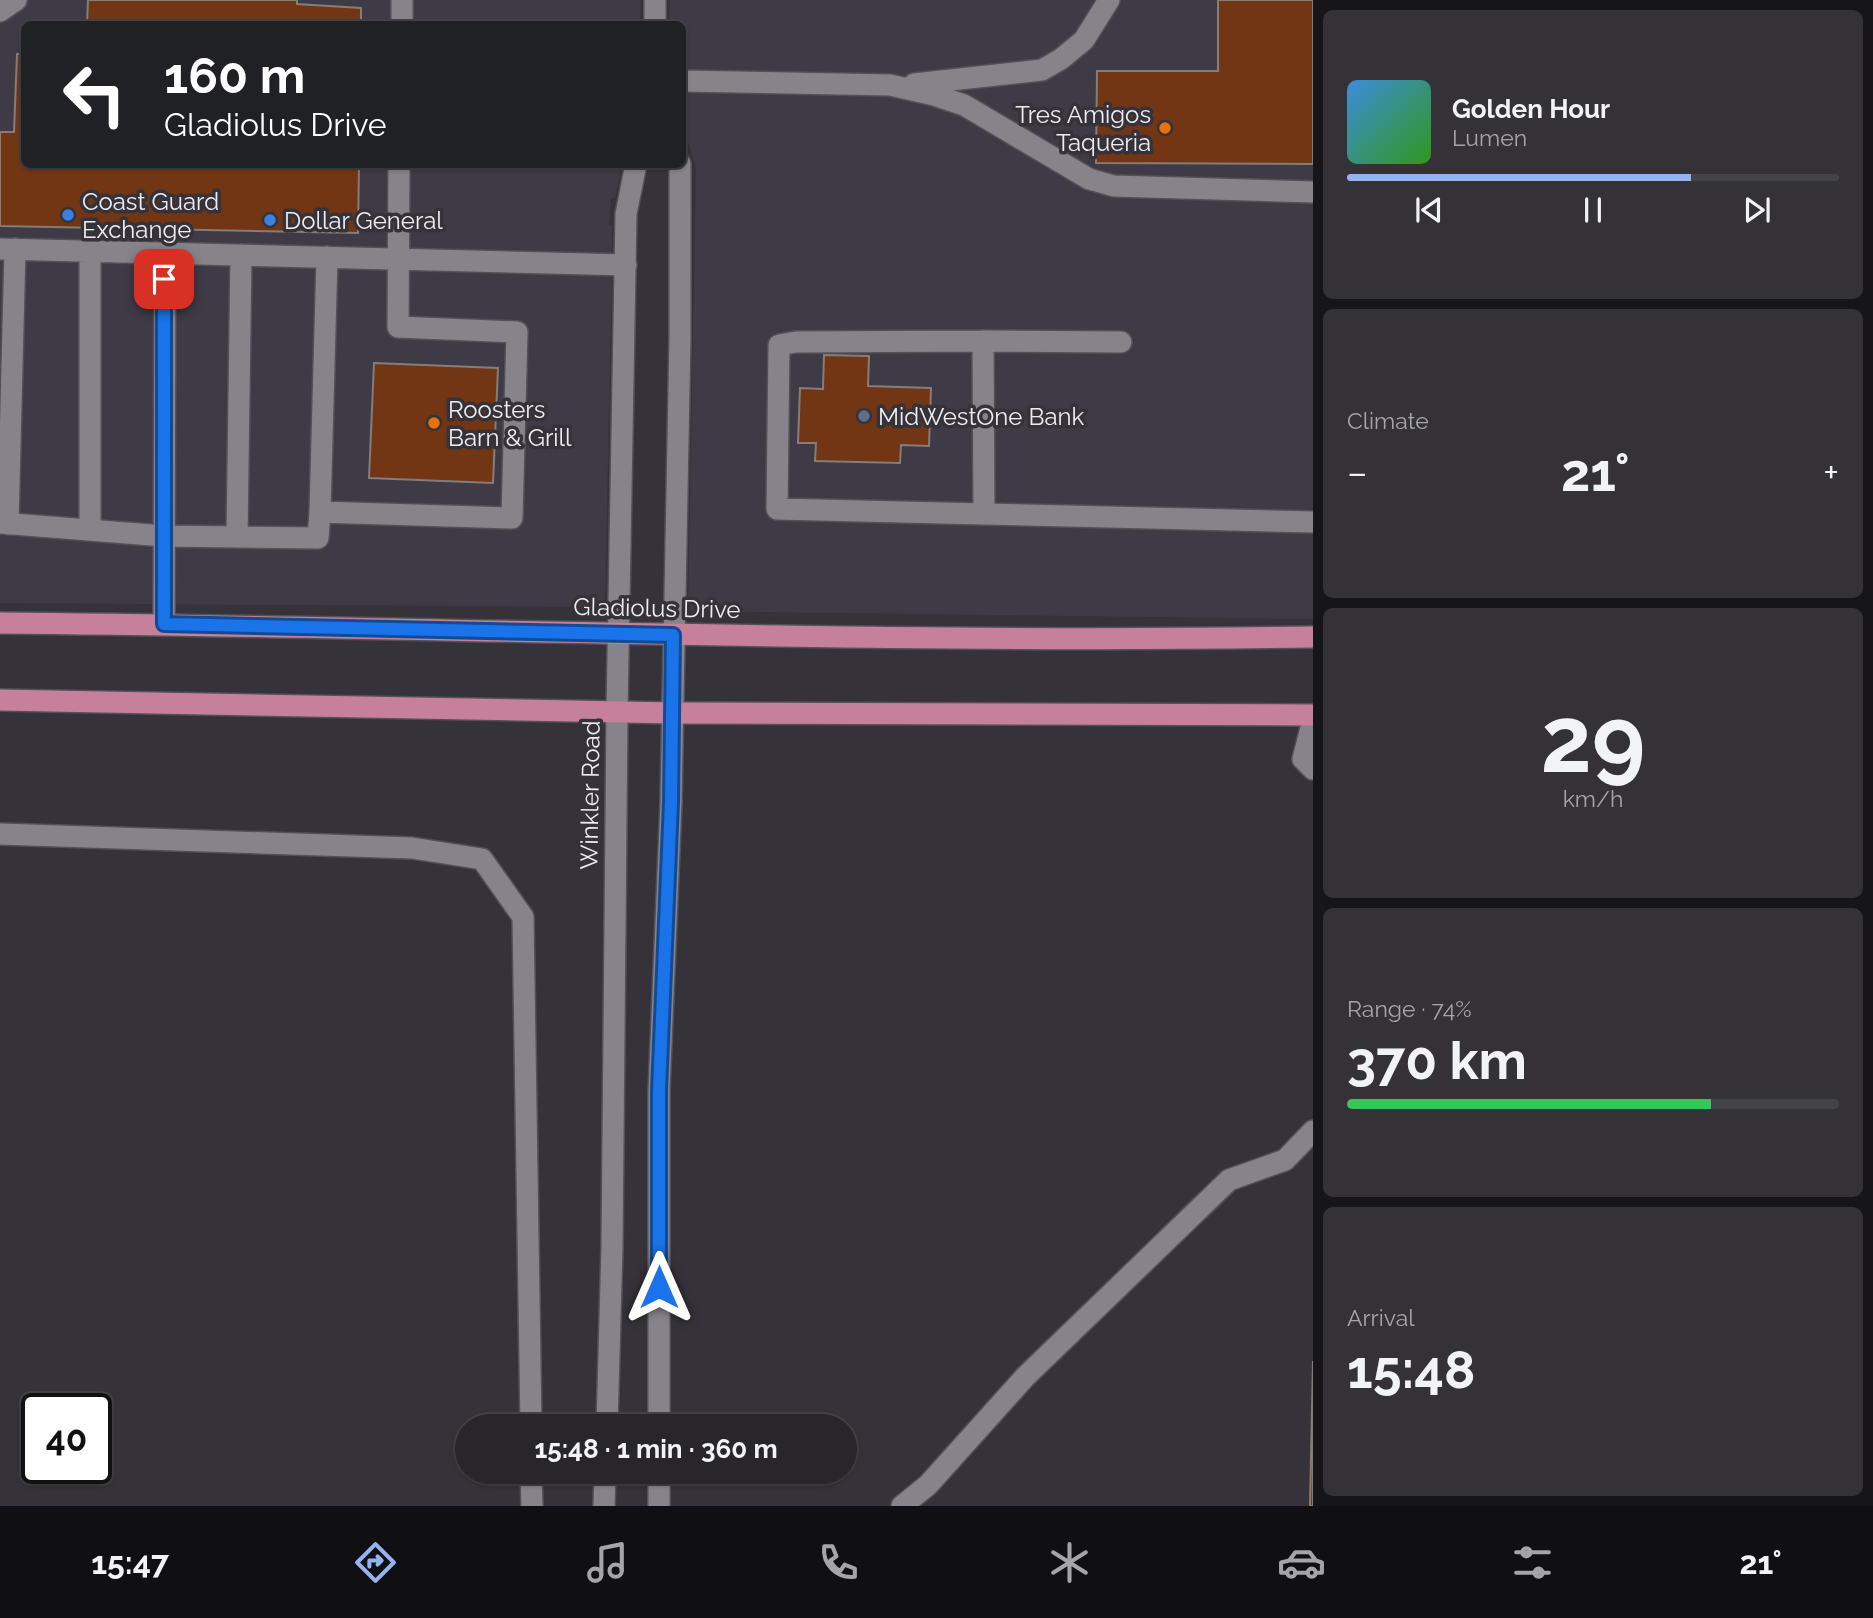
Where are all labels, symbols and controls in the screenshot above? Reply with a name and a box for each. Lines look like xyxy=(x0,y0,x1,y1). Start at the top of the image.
text: 160 m xyxy=(164,47,305,104)
icon: left xyxy=(49,49,140,140)
text: Golden Hour xyxy=(1452,94,1610,124)
place label: Tres Amigos Taqueria xyxy=(1015,100,1151,157)
text: Gladiolus Drive xyxy=(164,106,387,143)
marker: Tres Amigos Taqueria xyxy=(1157,120,1173,136)
text: Lumen xyxy=(1452,124,1527,151)
place label: Coast Guard Exchange xyxy=(82,187,219,244)
icon: previous xyxy=(1410,191,1448,229)
icon: pause xyxy=(1574,191,1612,229)
icon: next xyxy=(1738,191,1776,229)
place label: Dollar General xyxy=(284,206,443,235)
marker: Coast Guard Exchange xyxy=(60,207,76,223)
marker: Dollar General xyxy=(262,212,278,228)
pin xyxy=(134,249,194,309)
icon: arrive xyxy=(145,260,183,298)
place label: Roosters Barn & Grill xyxy=(448,395,572,452)
place label: MidWestOne Bank xyxy=(878,402,1084,431)
text: Climate xyxy=(1347,407,1429,434)
marker: MidWestOne Bank xyxy=(856,408,872,424)
marker: Roosters Barn & Grill xyxy=(426,415,442,431)
text: 21° xyxy=(1561,442,1630,503)
text: − xyxy=(1347,450,1367,495)
text: + xyxy=(1823,450,1839,495)
street label: Gladiolus Drive xyxy=(573,592,741,624)
text: 29 xyxy=(1541,686,1645,793)
street label: Winkler Road xyxy=(574,720,606,870)
text: km/h xyxy=(1563,785,1623,812)
text: Range · 74% xyxy=(1347,995,1472,1022)
text: 370 km xyxy=(1347,1030,1527,1091)
position arrow xyxy=(622,1250,696,1324)
text: Arrival xyxy=(1347,1304,1414,1331)
text: 15:48 xyxy=(1347,1339,1475,1400)
speed limit sign: 40 xyxy=(21,1393,112,1484)
text: 15:48 · 1 min · 360 m xyxy=(534,1434,778,1464)
icon: directions xyxy=(351,1538,400,1587)
icon: music xyxy=(583,1538,632,1587)
icon: phone xyxy=(814,1538,863,1587)
icon: climate xyxy=(1045,1538,1094,1587)
icon: car xyxy=(1277,1538,1326,1587)
icon: filters xyxy=(1508,1538,1557,1587)
text: 15:47 xyxy=(91,1544,169,1581)
text: 21° xyxy=(1739,1544,1782,1581)

